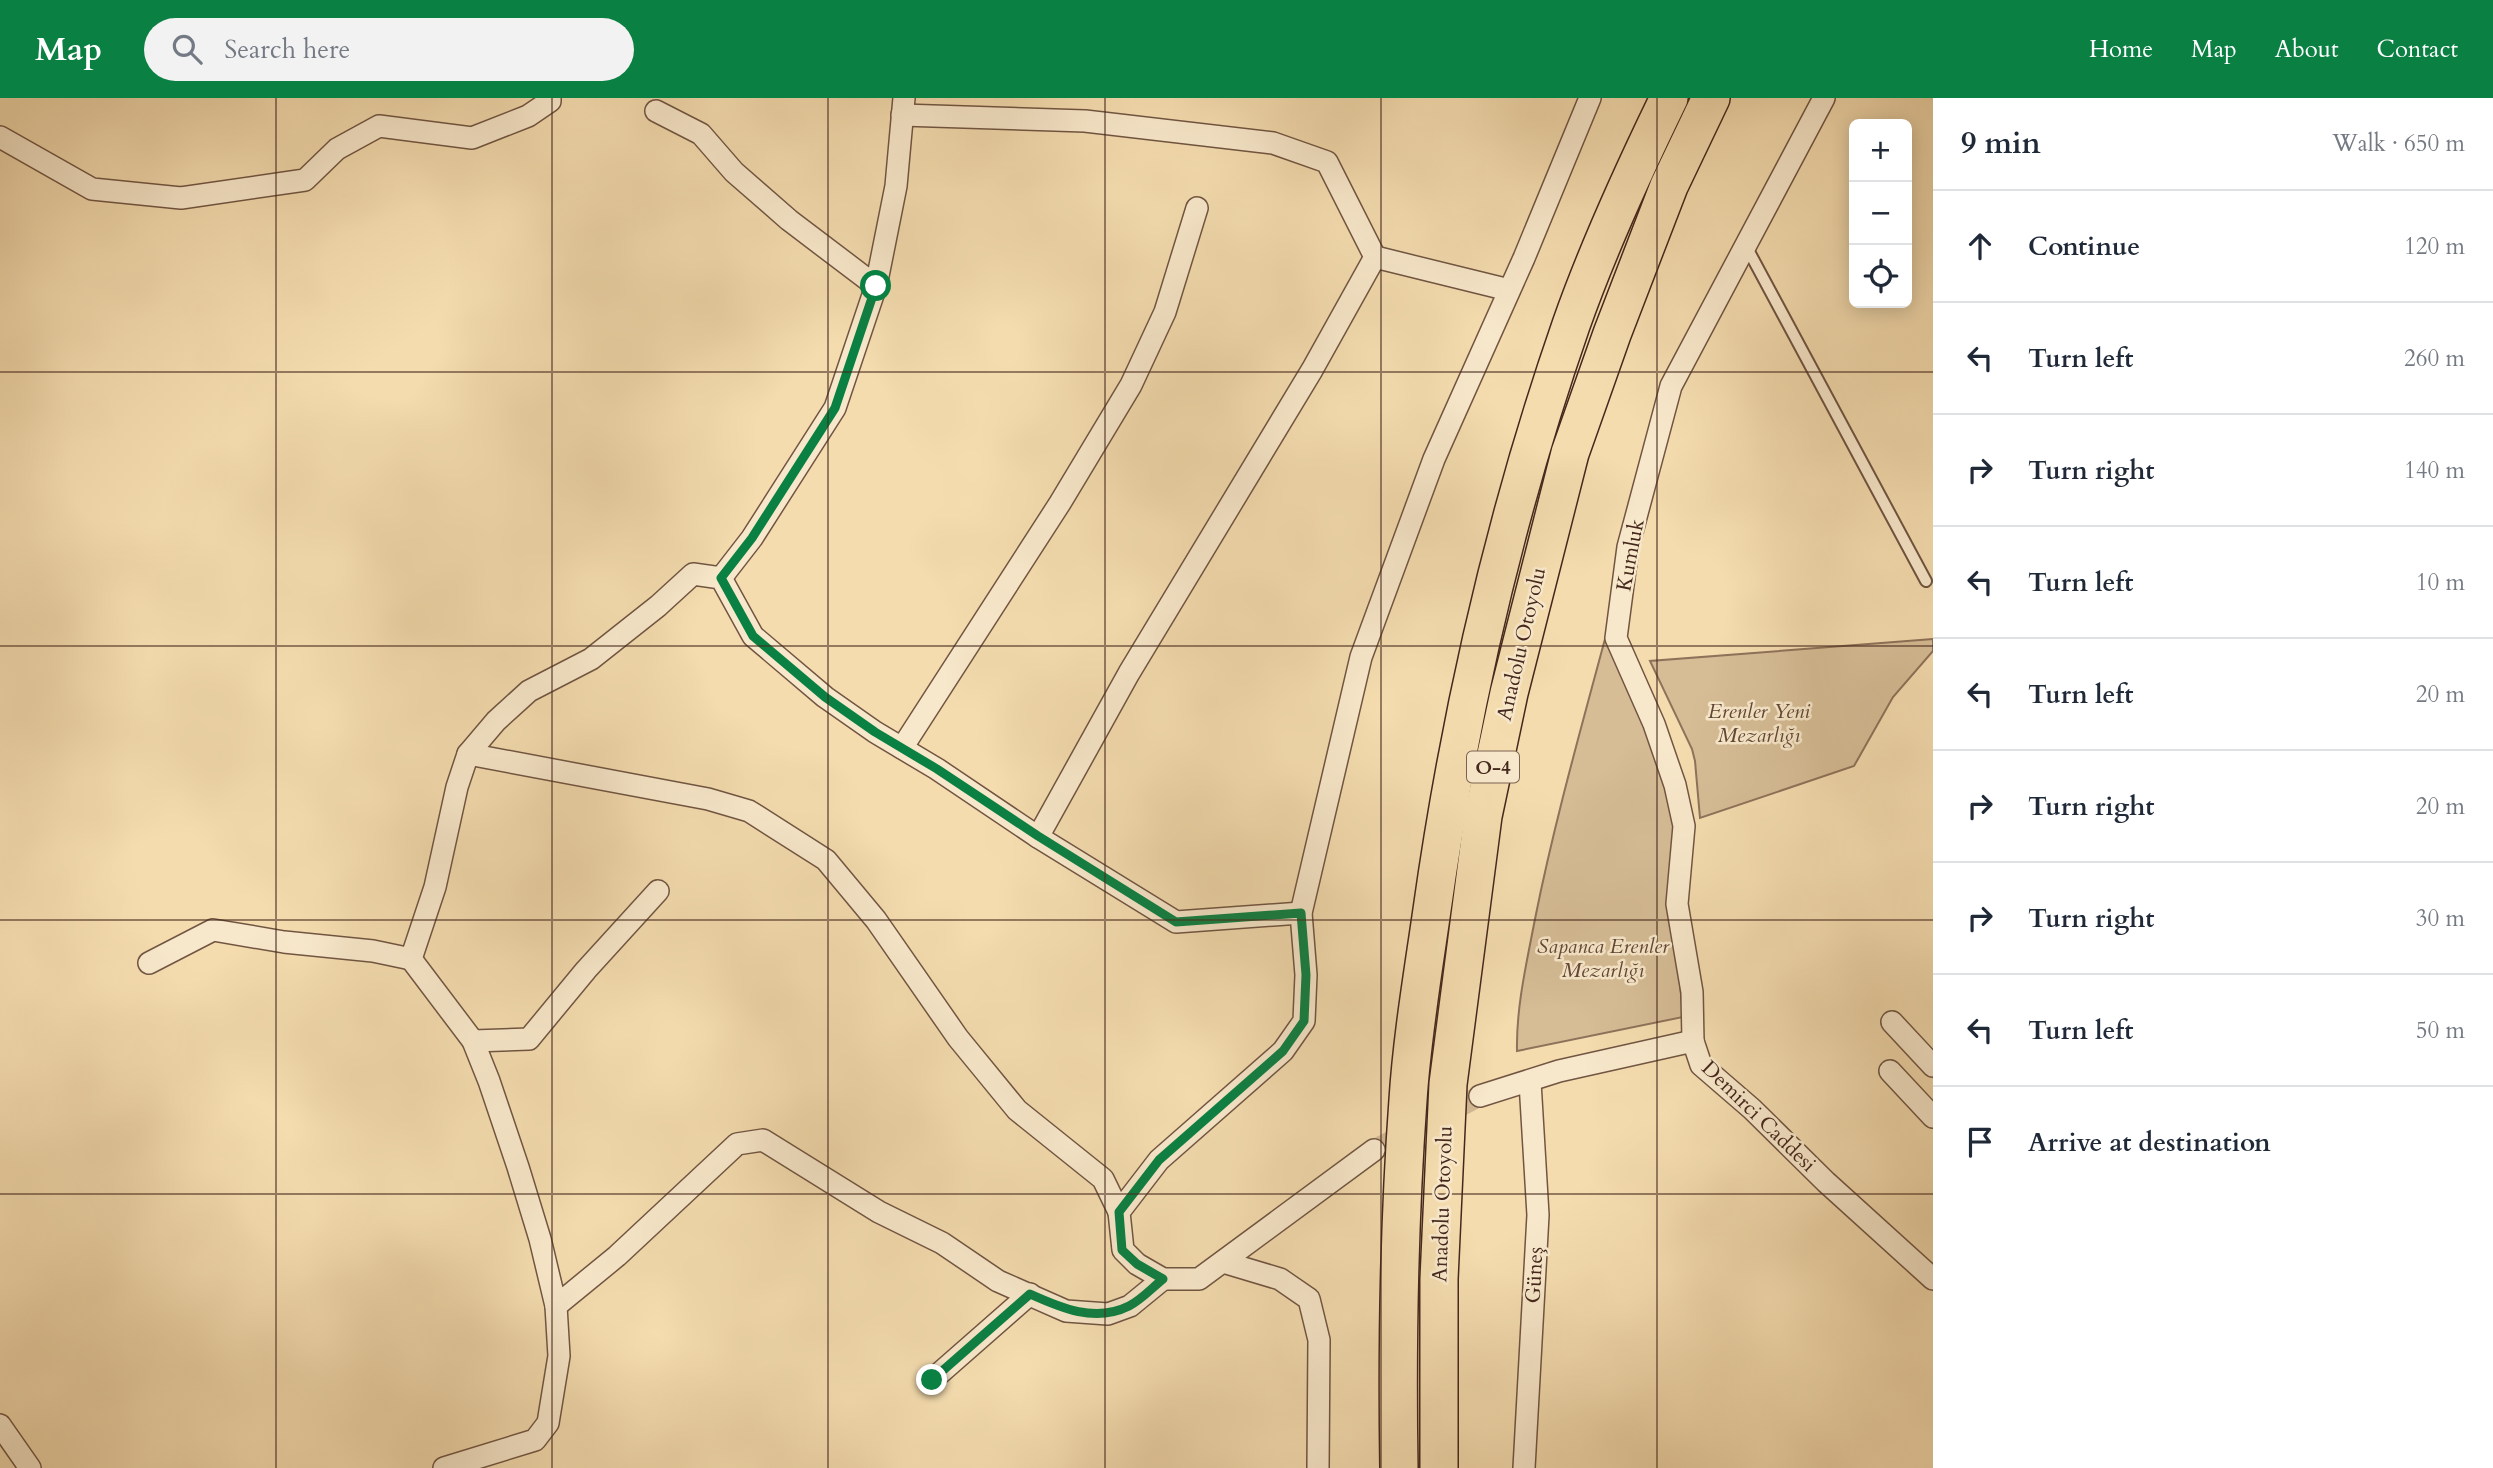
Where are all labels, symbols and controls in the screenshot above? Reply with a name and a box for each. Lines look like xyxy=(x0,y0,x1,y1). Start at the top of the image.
search box xyxy=(144,18,634,81)
text: Map xyxy=(35,27,102,72)
icon: search xyxy=(168,30,206,68)
text: Search here xyxy=(224,32,350,67)
text: Home xyxy=(2089,33,2153,66)
text: Map xyxy=(2191,33,2237,66)
text: About xyxy=(2275,33,2339,66)
text: Contact xyxy=(2377,33,2458,66)
map controls xyxy=(1849,119,1912,308)
button: + xyxy=(1849,119,1912,182)
text: 9 min xyxy=(1961,123,2041,164)
text: Walk · 650 m xyxy=(2332,128,2465,159)
button: − xyxy=(1849,182,1912,245)
icon: ahead xyxy=(1961,227,1999,265)
text: Continue xyxy=(2028,229,2140,264)
text: 120 m xyxy=(2404,231,2465,262)
button: locate xyxy=(1849,245,1912,308)
route start xyxy=(860,270,891,301)
icon: left xyxy=(1961,339,1999,377)
text: Turn left xyxy=(2028,341,2133,376)
text: 260 m xyxy=(2404,343,2465,374)
icon: right xyxy=(1961,451,1999,489)
text: Turn right xyxy=(2028,453,2155,488)
text: 140 m xyxy=(2404,455,2465,486)
street label: Kumluk xyxy=(1609,516,1652,594)
icon: left xyxy=(1961,563,1999,601)
street label: Anadolu Otoyolu xyxy=(1490,565,1553,724)
text: Turn left xyxy=(2028,565,2133,600)
text: 10 m xyxy=(2416,567,2465,598)
icon: left xyxy=(1961,675,1999,713)
text: Turn left xyxy=(2028,677,2133,712)
text: 20 m xyxy=(2416,679,2465,710)
park label: Erenler Yeni Mezarlığı xyxy=(1708,697,1810,750)
road number: O-4 xyxy=(1467,752,1519,782)
icon: right xyxy=(1961,787,1999,825)
text: Turn right xyxy=(2028,789,2155,824)
text: 20 m xyxy=(2416,791,2465,822)
icon: right xyxy=(1961,899,1999,937)
text: Turn right xyxy=(2028,901,2155,936)
text: 30 m xyxy=(2416,903,2465,934)
park label: Sapanca Erenler Mezarlığı xyxy=(1537,932,1670,985)
icon: left xyxy=(1961,1011,1999,1049)
text: Turn left xyxy=(2028,1013,2133,1048)
text: 50 m xyxy=(2416,1015,2465,1046)
street label: Demirci Caddesi xyxy=(1695,1054,1822,1179)
icon: arrive xyxy=(1961,1123,1999,1161)
street label: Anadolu Otoyolu xyxy=(1425,1125,1460,1283)
text: Arrive at destination xyxy=(2028,1125,2271,1160)
street label: Güneş xyxy=(1519,1246,1550,1304)
route end xyxy=(916,1364,947,1395)

